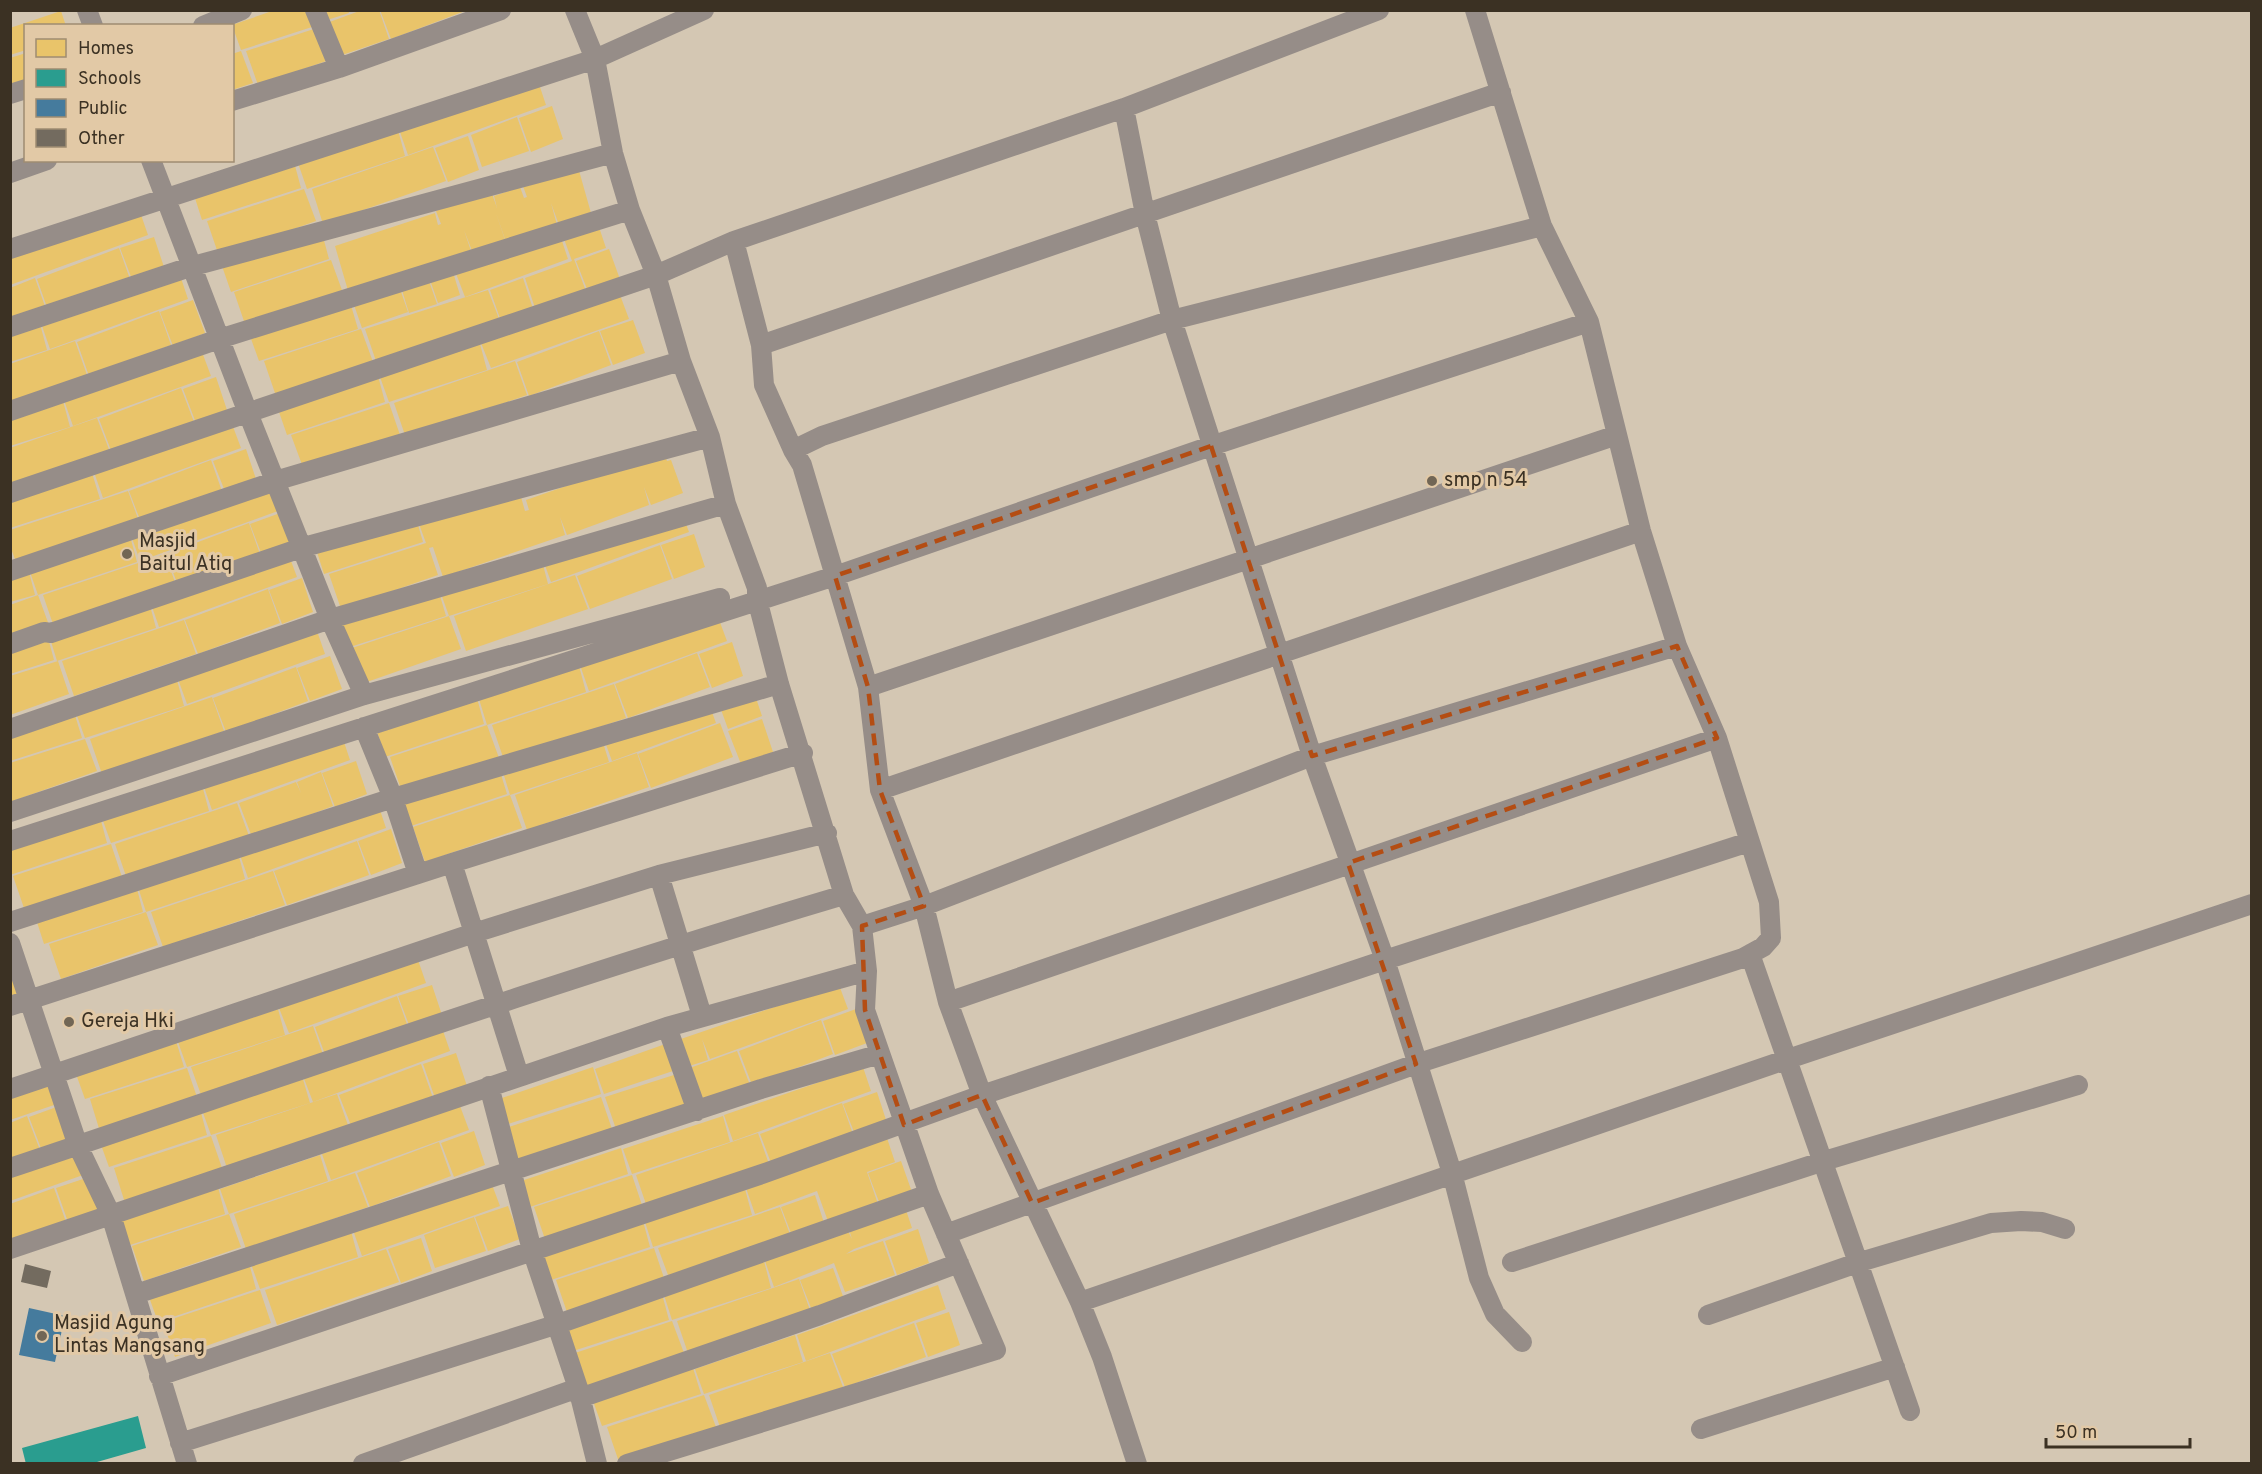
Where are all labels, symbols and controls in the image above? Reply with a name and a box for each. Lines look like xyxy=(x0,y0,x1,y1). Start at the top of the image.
legend xyxy=(24,24,234,162)
text: Homes xyxy=(78,38,134,61)
text: Schools xyxy=(78,68,141,91)
text: Public xyxy=(78,98,128,121)
text: Other xyxy=(78,128,125,151)
place label: smp n 54 xyxy=(1444,468,1528,494)
marker: smp n 54 xyxy=(1425,474,1439,488)
place label: Masjid Baitul Atiq xyxy=(139,529,232,578)
marker: Masjid Baitul Atiq xyxy=(120,547,134,561)
place label: Gereja Hki xyxy=(81,1009,174,1035)
marker: Gereja Hki xyxy=(62,1015,76,1029)
place label: Masjid Agung Lintas Mangsang xyxy=(54,1311,205,1360)
marker: Masjid Agung Lintas Mangsang xyxy=(35,1329,49,1343)
scale bar xyxy=(2046,1411,2190,1449)
text: 50 m xyxy=(2055,1422,2097,1445)

